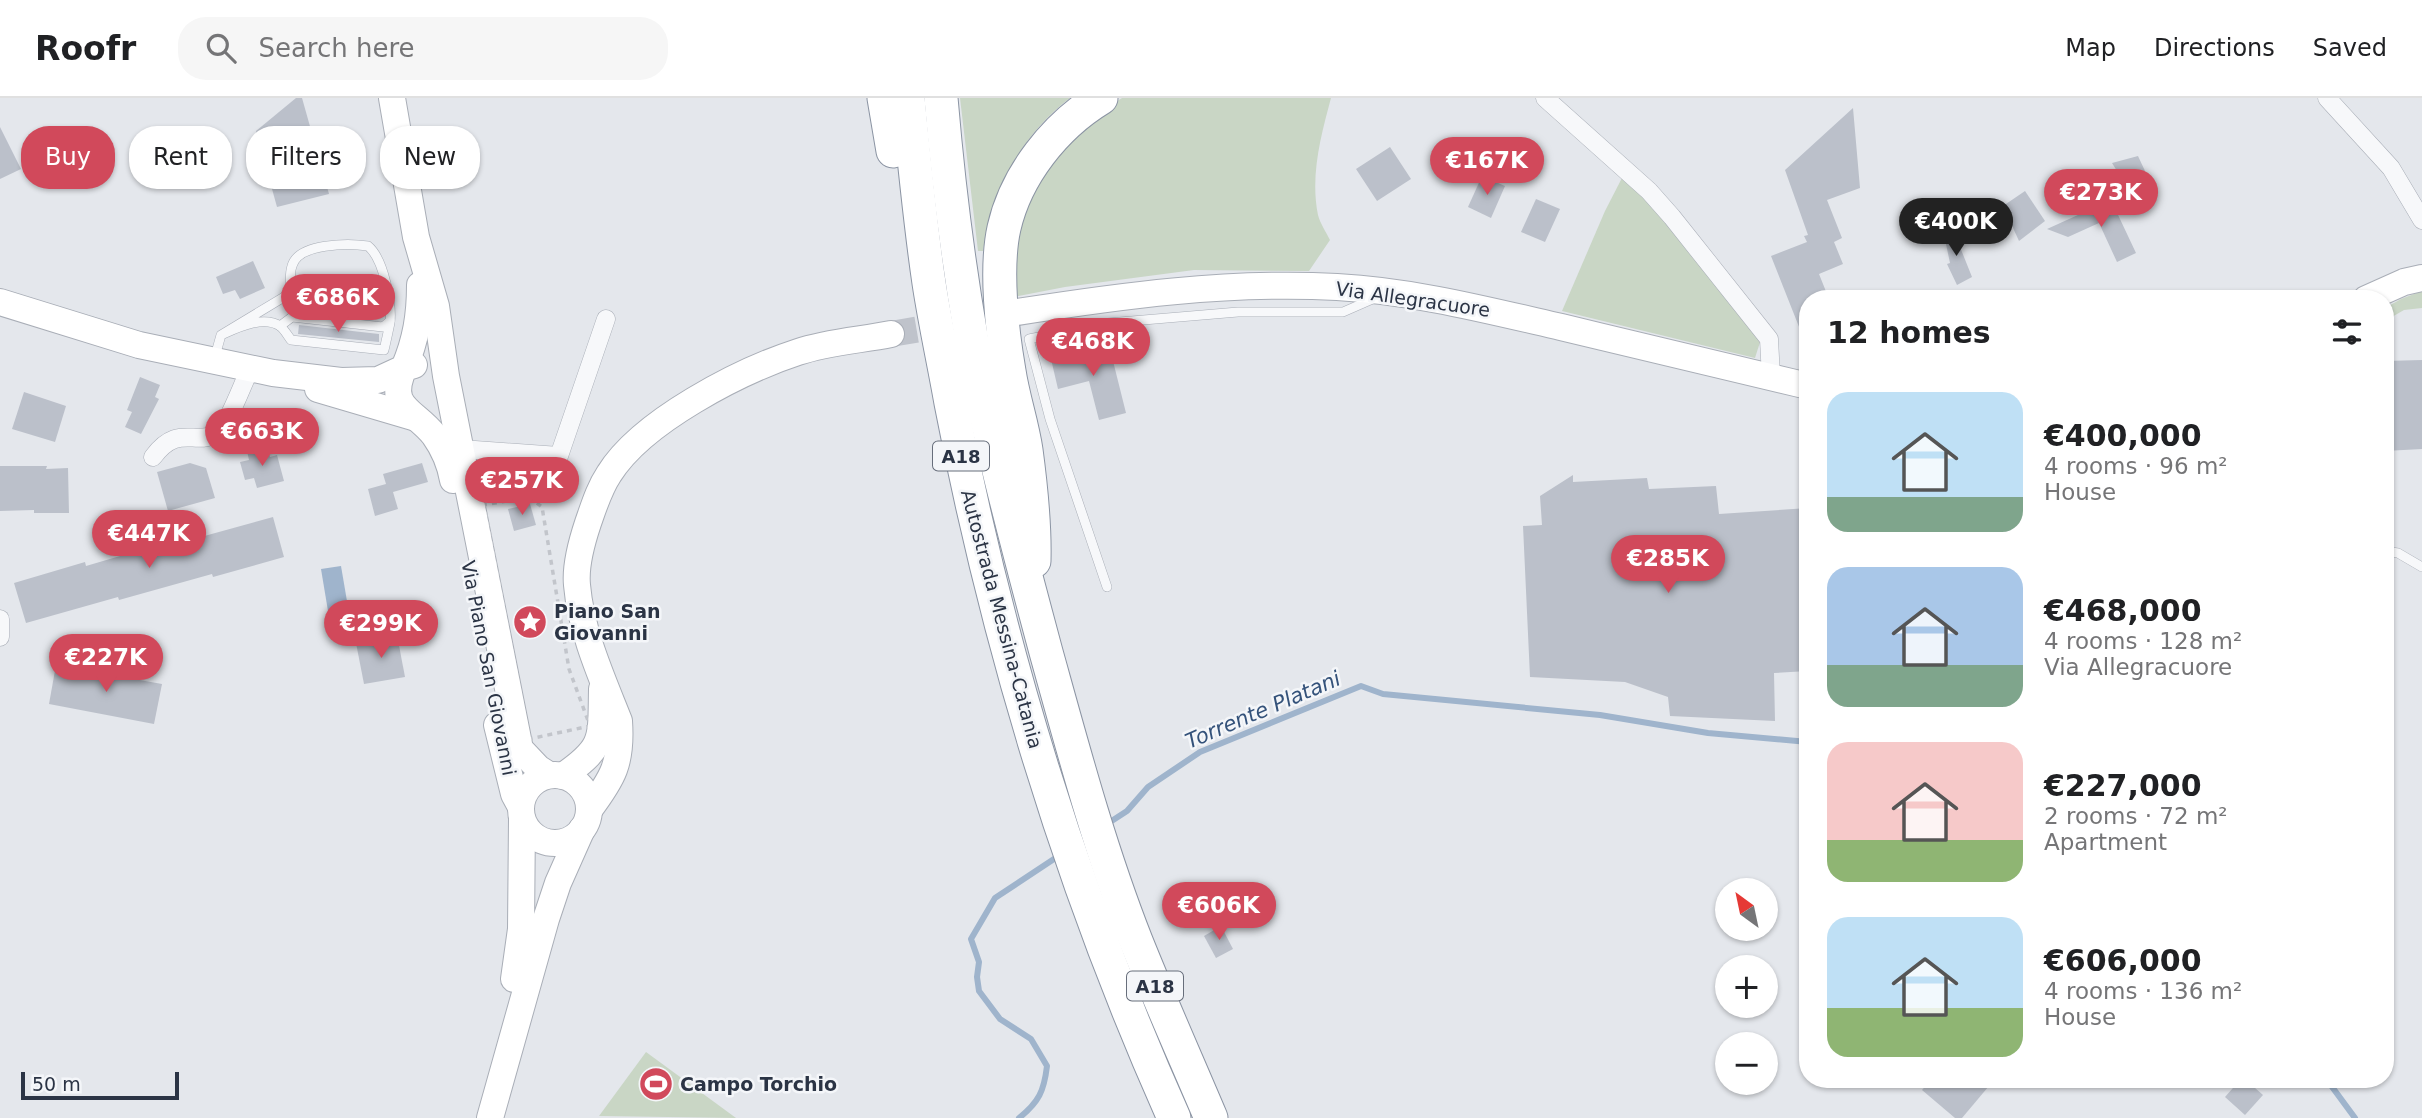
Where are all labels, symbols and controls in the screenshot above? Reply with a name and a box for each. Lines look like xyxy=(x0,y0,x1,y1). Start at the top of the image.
search box xyxy=(178,17,668,80)
text: Roofr xyxy=(35,29,136,68)
icon: search xyxy=(202,29,240,67)
text: Search here xyxy=(258,33,415,63)
text: Map xyxy=(2065,34,2116,62)
text: Directions xyxy=(2154,34,2275,62)
text: Saved xyxy=(2313,34,2387,62)
chip: Buy xyxy=(21,126,115,189)
chip: Rent xyxy=(129,126,232,189)
chip: Filters xyxy=(246,126,366,189)
chip: New xyxy=(380,126,480,189)
pin: €167K xyxy=(1438,138,1536,197)
text: €167K xyxy=(1446,147,1528,173)
pin: €273K xyxy=(2052,170,2150,229)
text: €273K xyxy=(2060,179,2142,205)
pin: €400K xyxy=(1907,198,2005,258)
text: €400K xyxy=(1915,208,1997,234)
pin: €686K xyxy=(289,274,387,334)
street label: Via Allegracuore xyxy=(1334,277,1492,321)
text: €686K xyxy=(297,284,379,310)
icon: filters xyxy=(2328,313,2366,351)
text: 12 homes xyxy=(1827,315,1991,350)
pin: €468K xyxy=(1044,318,1142,378)
text: €468K xyxy=(1052,328,1134,354)
pin: €663K xyxy=(213,408,311,468)
text: €663K xyxy=(221,418,303,444)
text: €400,000 xyxy=(2044,418,2202,453)
icon: home xyxy=(1883,420,1967,504)
road number: A18 xyxy=(933,442,989,470)
text: 4 rooms · 96 m² xyxy=(2044,453,2228,479)
pin: €257K xyxy=(473,458,571,517)
text: €257K xyxy=(481,467,563,493)
text: House xyxy=(2044,479,2116,505)
street label: Autostrada Messina-Catania xyxy=(957,487,1047,751)
pin: €447K xyxy=(100,510,198,570)
text: €447K xyxy=(108,520,190,546)
pin: €285K xyxy=(1619,536,1717,595)
text: €285K xyxy=(1627,545,1709,571)
street label: Via Piano San Giovanni xyxy=(457,558,521,778)
text: €468,000 xyxy=(2044,593,2202,628)
icon: home xyxy=(1883,595,1967,679)
place label: Piano San Giovanni xyxy=(554,600,661,644)
pin: €299K xyxy=(332,601,430,660)
place icon: Piano San Giovanni xyxy=(511,603,549,641)
text: €299K xyxy=(340,610,422,636)
text: 4 rooms · 128 m² xyxy=(2044,628,2242,654)
pin: €227K xyxy=(57,634,155,694)
text: €227K xyxy=(65,644,147,670)
text: Via Allegracuore xyxy=(2044,654,2232,680)
water label: Torrente Platani xyxy=(1182,666,1344,753)
text: €227,000 xyxy=(2044,768,2202,803)
icon: home xyxy=(1883,770,1967,854)
text: 2 rooms · 72 m² xyxy=(2044,803,2228,829)
text: Apartment xyxy=(2044,829,2167,855)
north arrow xyxy=(1715,878,1778,942)
map controls xyxy=(1715,878,1778,1095)
pin: €606K xyxy=(1170,882,1268,942)
text: €606K xyxy=(1178,892,1260,918)
text: €606,000 xyxy=(2044,943,2202,978)
icon: home xyxy=(1883,945,1967,1029)
button: + xyxy=(1715,955,1778,1018)
road number: A18 xyxy=(1127,972,1183,1001)
text: 4 rooms · 136 m² xyxy=(2044,978,2242,1004)
text: House xyxy=(2044,1004,2116,1030)
button: − xyxy=(1715,1032,1778,1095)
sports icon: Campo Torchio xyxy=(637,1065,675,1103)
scale bar xyxy=(21,1069,178,1101)
text: 50 m xyxy=(32,1073,81,1095)
place label: Campo Torchio xyxy=(680,1073,837,1095)

